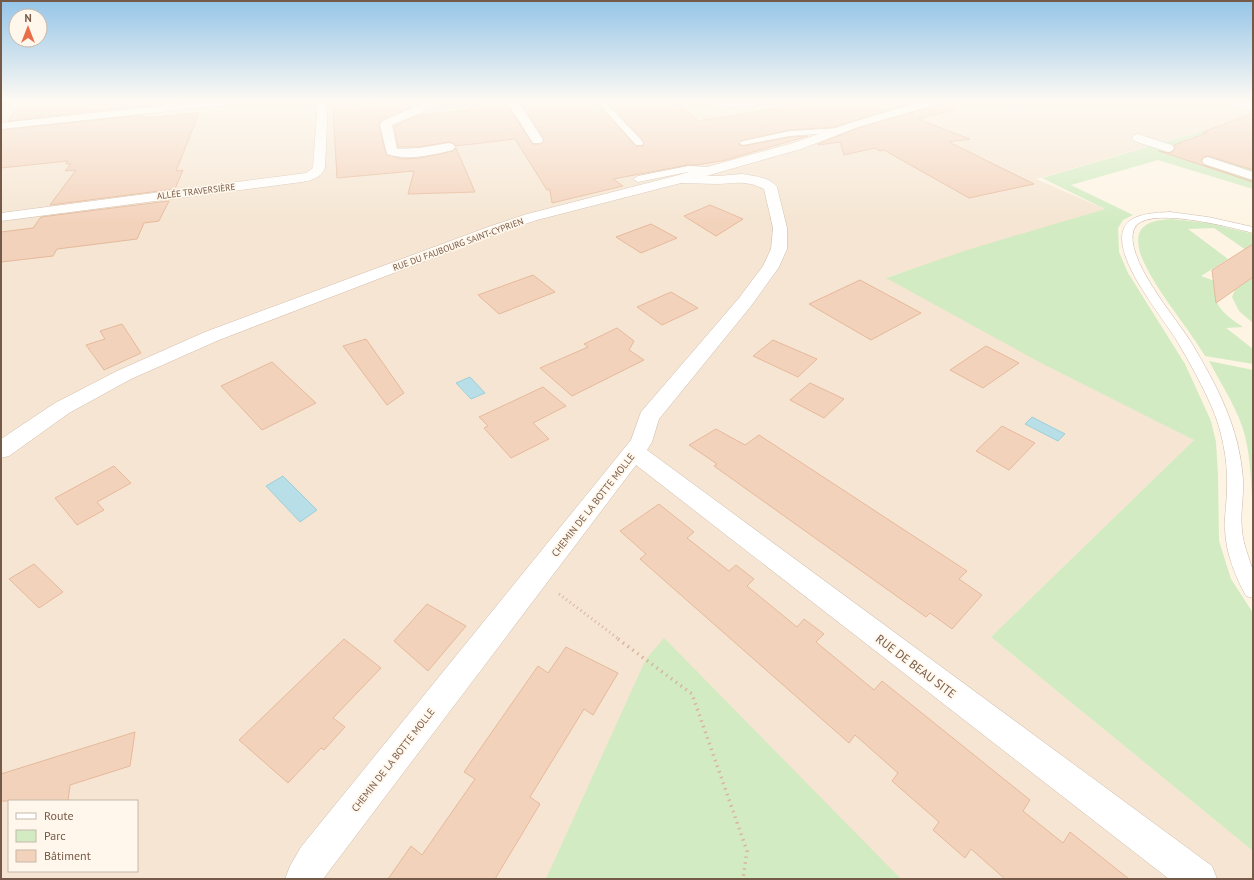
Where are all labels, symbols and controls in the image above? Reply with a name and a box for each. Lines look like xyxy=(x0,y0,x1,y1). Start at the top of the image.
north arrow xyxy=(8,8,48,48)
text: N xyxy=(24,11,32,25)
street label: ALLÉE TRAVERSIÈRE xyxy=(156,181,236,201)
street label: RUE DU FAUBOURG SAINT-CYPRIEN xyxy=(391,215,525,273)
street label: CHEMIN DE LA BOTTE MOLLE xyxy=(549,451,637,559)
street label: RUE DE BEAU SITE xyxy=(873,631,959,701)
street label: CHEMIN DE LA BOTTE MOLLE xyxy=(349,706,437,814)
legend xyxy=(8,800,138,872)
text: Route xyxy=(44,808,74,823)
text: Parc xyxy=(44,828,66,843)
text: Bâtiment xyxy=(44,848,91,863)

